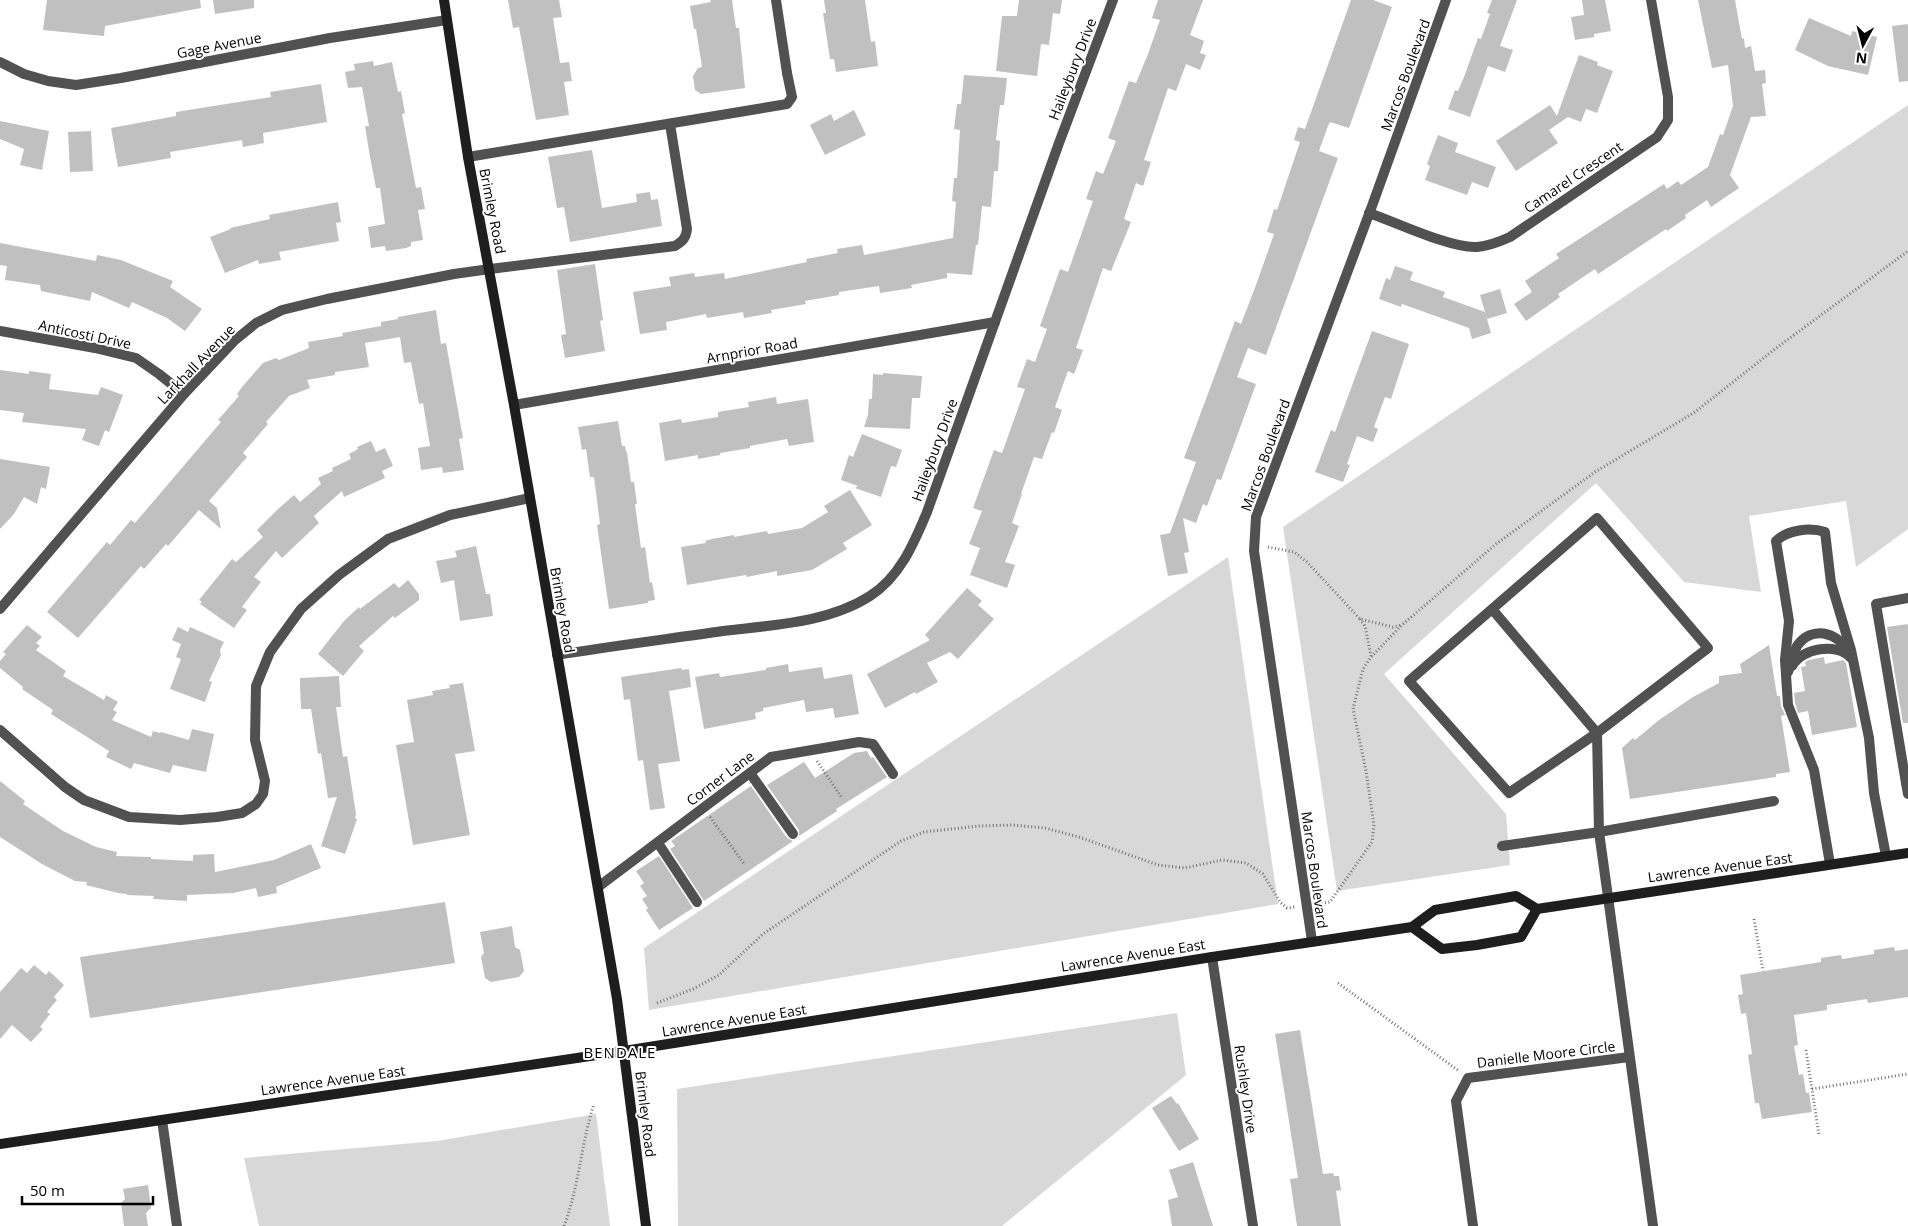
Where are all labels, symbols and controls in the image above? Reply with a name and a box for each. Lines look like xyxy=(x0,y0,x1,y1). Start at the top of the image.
street label: Haileybury Drive xyxy=(1044,15,1100,123)
street label: Marcos Boulevard xyxy=(1376,16,1434,134)
north arrow xyxy=(1838,20,1888,70)
street label: Gage Avenue xyxy=(175,27,263,63)
text: N xyxy=(1855,48,1868,69)
street label: Camarel Crescent xyxy=(1520,137,1626,217)
street label: Brimley Road xyxy=(475,167,511,255)
street label: Anticosti Drive xyxy=(37,315,133,353)
street label: Larkhall Avenue xyxy=(153,320,239,408)
street label: Arnprior Road xyxy=(705,333,799,367)
street label: Haileybury Drive xyxy=(907,396,961,504)
street label: Marcos Boulevard xyxy=(1236,396,1294,514)
street label: Brimley Road xyxy=(546,566,580,654)
street label: Corner Lane xyxy=(682,746,758,810)
street label: Marcos Boulevard xyxy=(1297,810,1333,930)
street label: Lawrence Avenue East xyxy=(1646,847,1794,887)
street label: Lawrence Avenue East xyxy=(1059,934,1207,976)
street label: Lawrence Avenue East xyxy=(660,999,808,1041)
street label: Danielle Moore Circle xyxy=(1476,1036,1616,1072)
district label: BENDALE xyxy=(584,1042,656,1062)
street label: Rushley Drive xyxy=(1230,1044,1262,1134)
street label: Lawrence Avenue East xyxy=(259,1060,407,1100)
street label: Brimley Road xyxy=(631,1070,661,1158)
scale bar xyxy=(22,1174,154,1206)
text: 50 m xyxy=(30,1180,65,1200)

